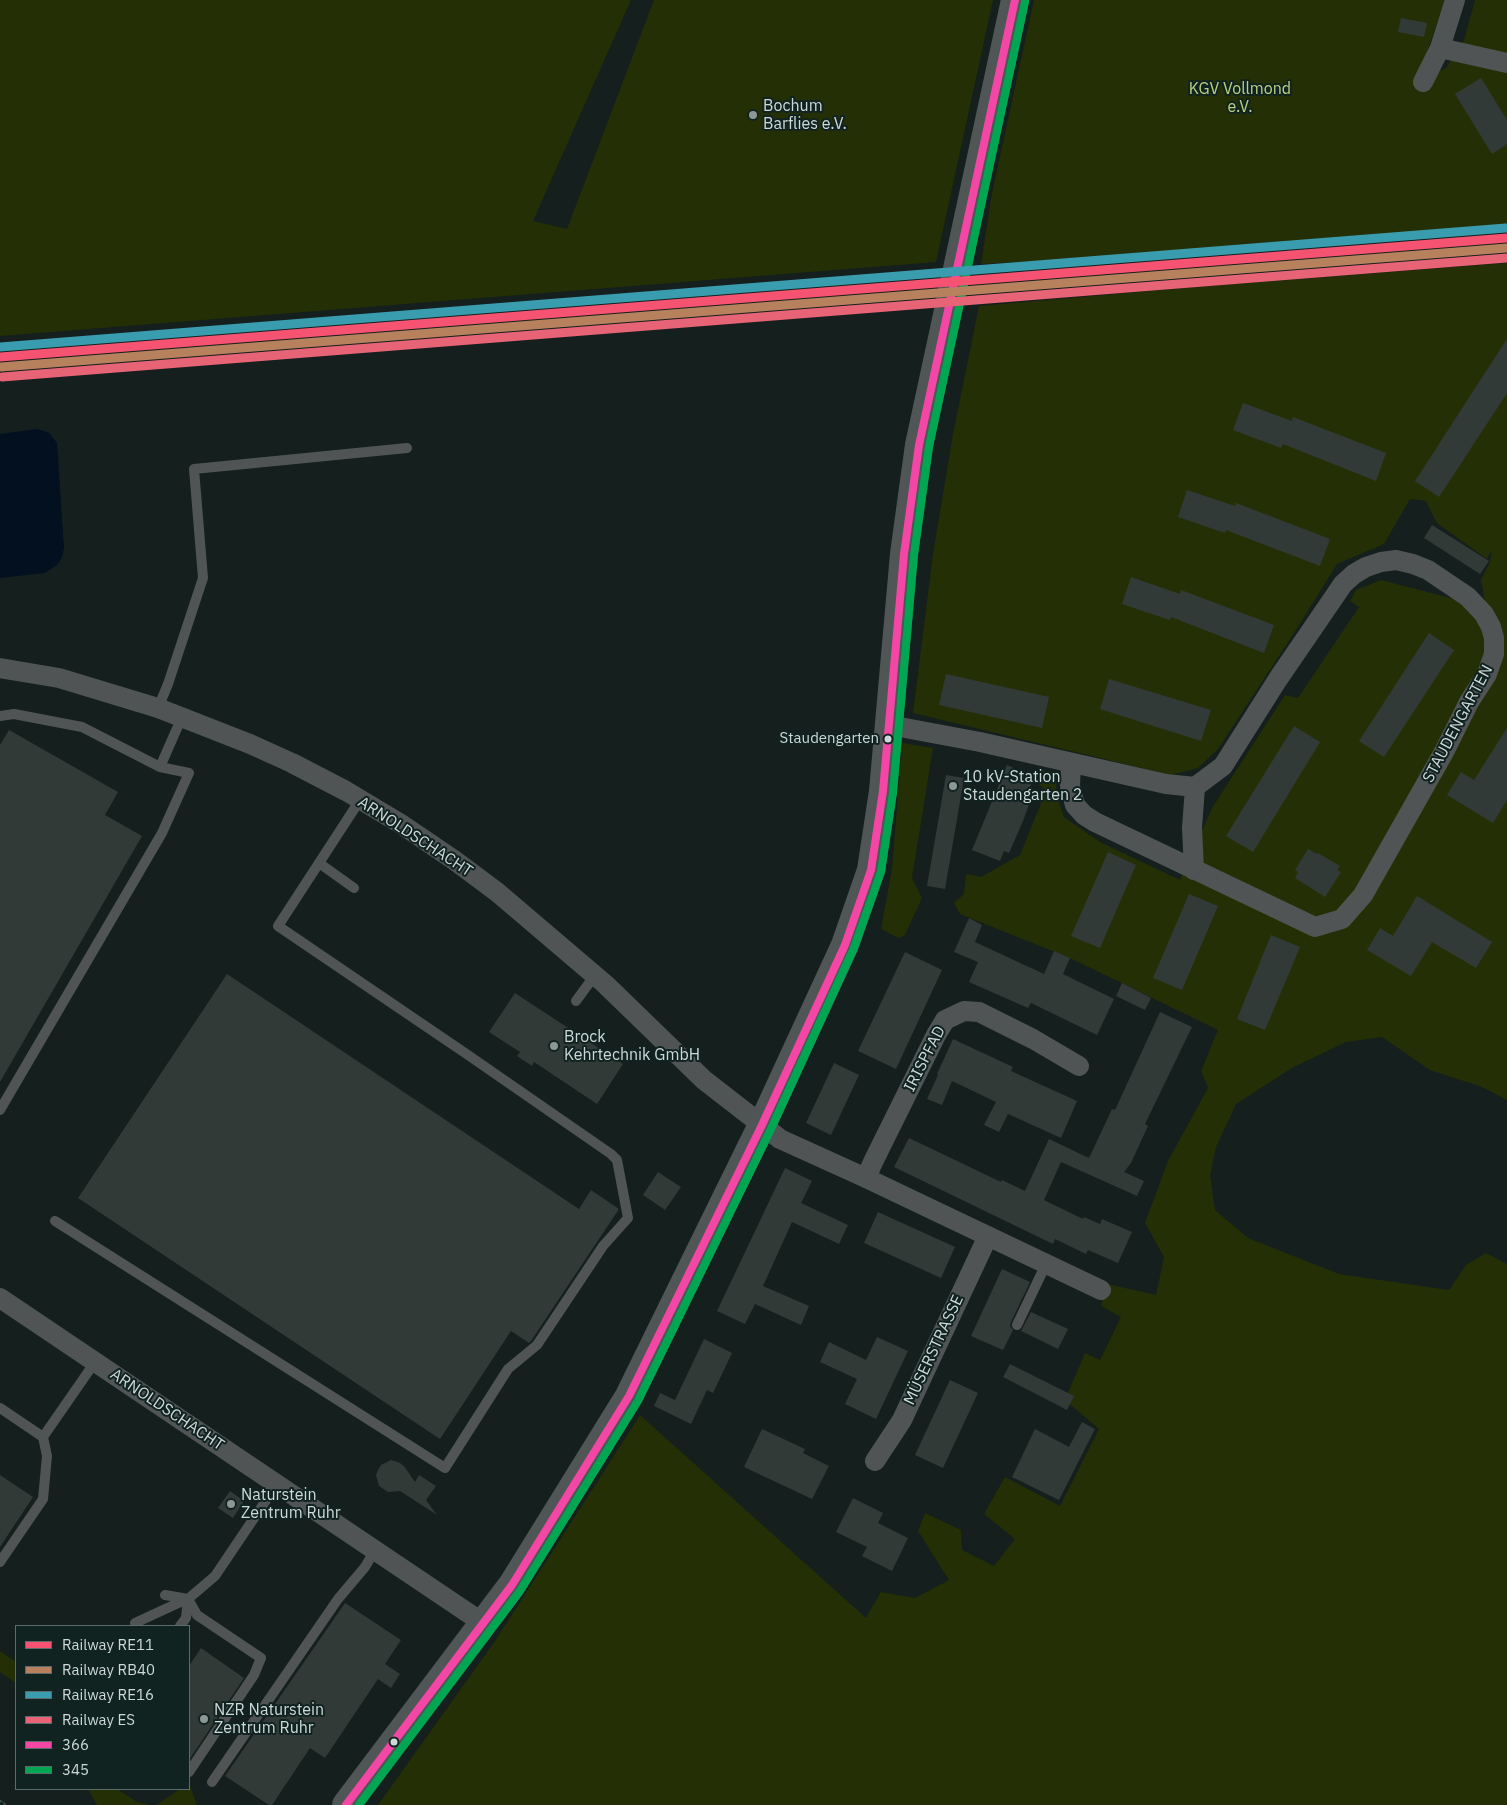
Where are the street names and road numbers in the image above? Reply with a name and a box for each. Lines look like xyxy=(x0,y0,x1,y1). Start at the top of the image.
street label: STAUDENGARTEN xyxy=(1419,662,1497,786)
street label: ARNOLDSCHACHT xyxy=(354,793,476,881)
street label: IRISPFAD xyxy=(900,1023,950,1095)
street label: MÜSERSTRASSE xyxy=(900,1292,968,1408)
street label: ARNOLDSCHACHT xyxy=(107,1365,227,1455)

